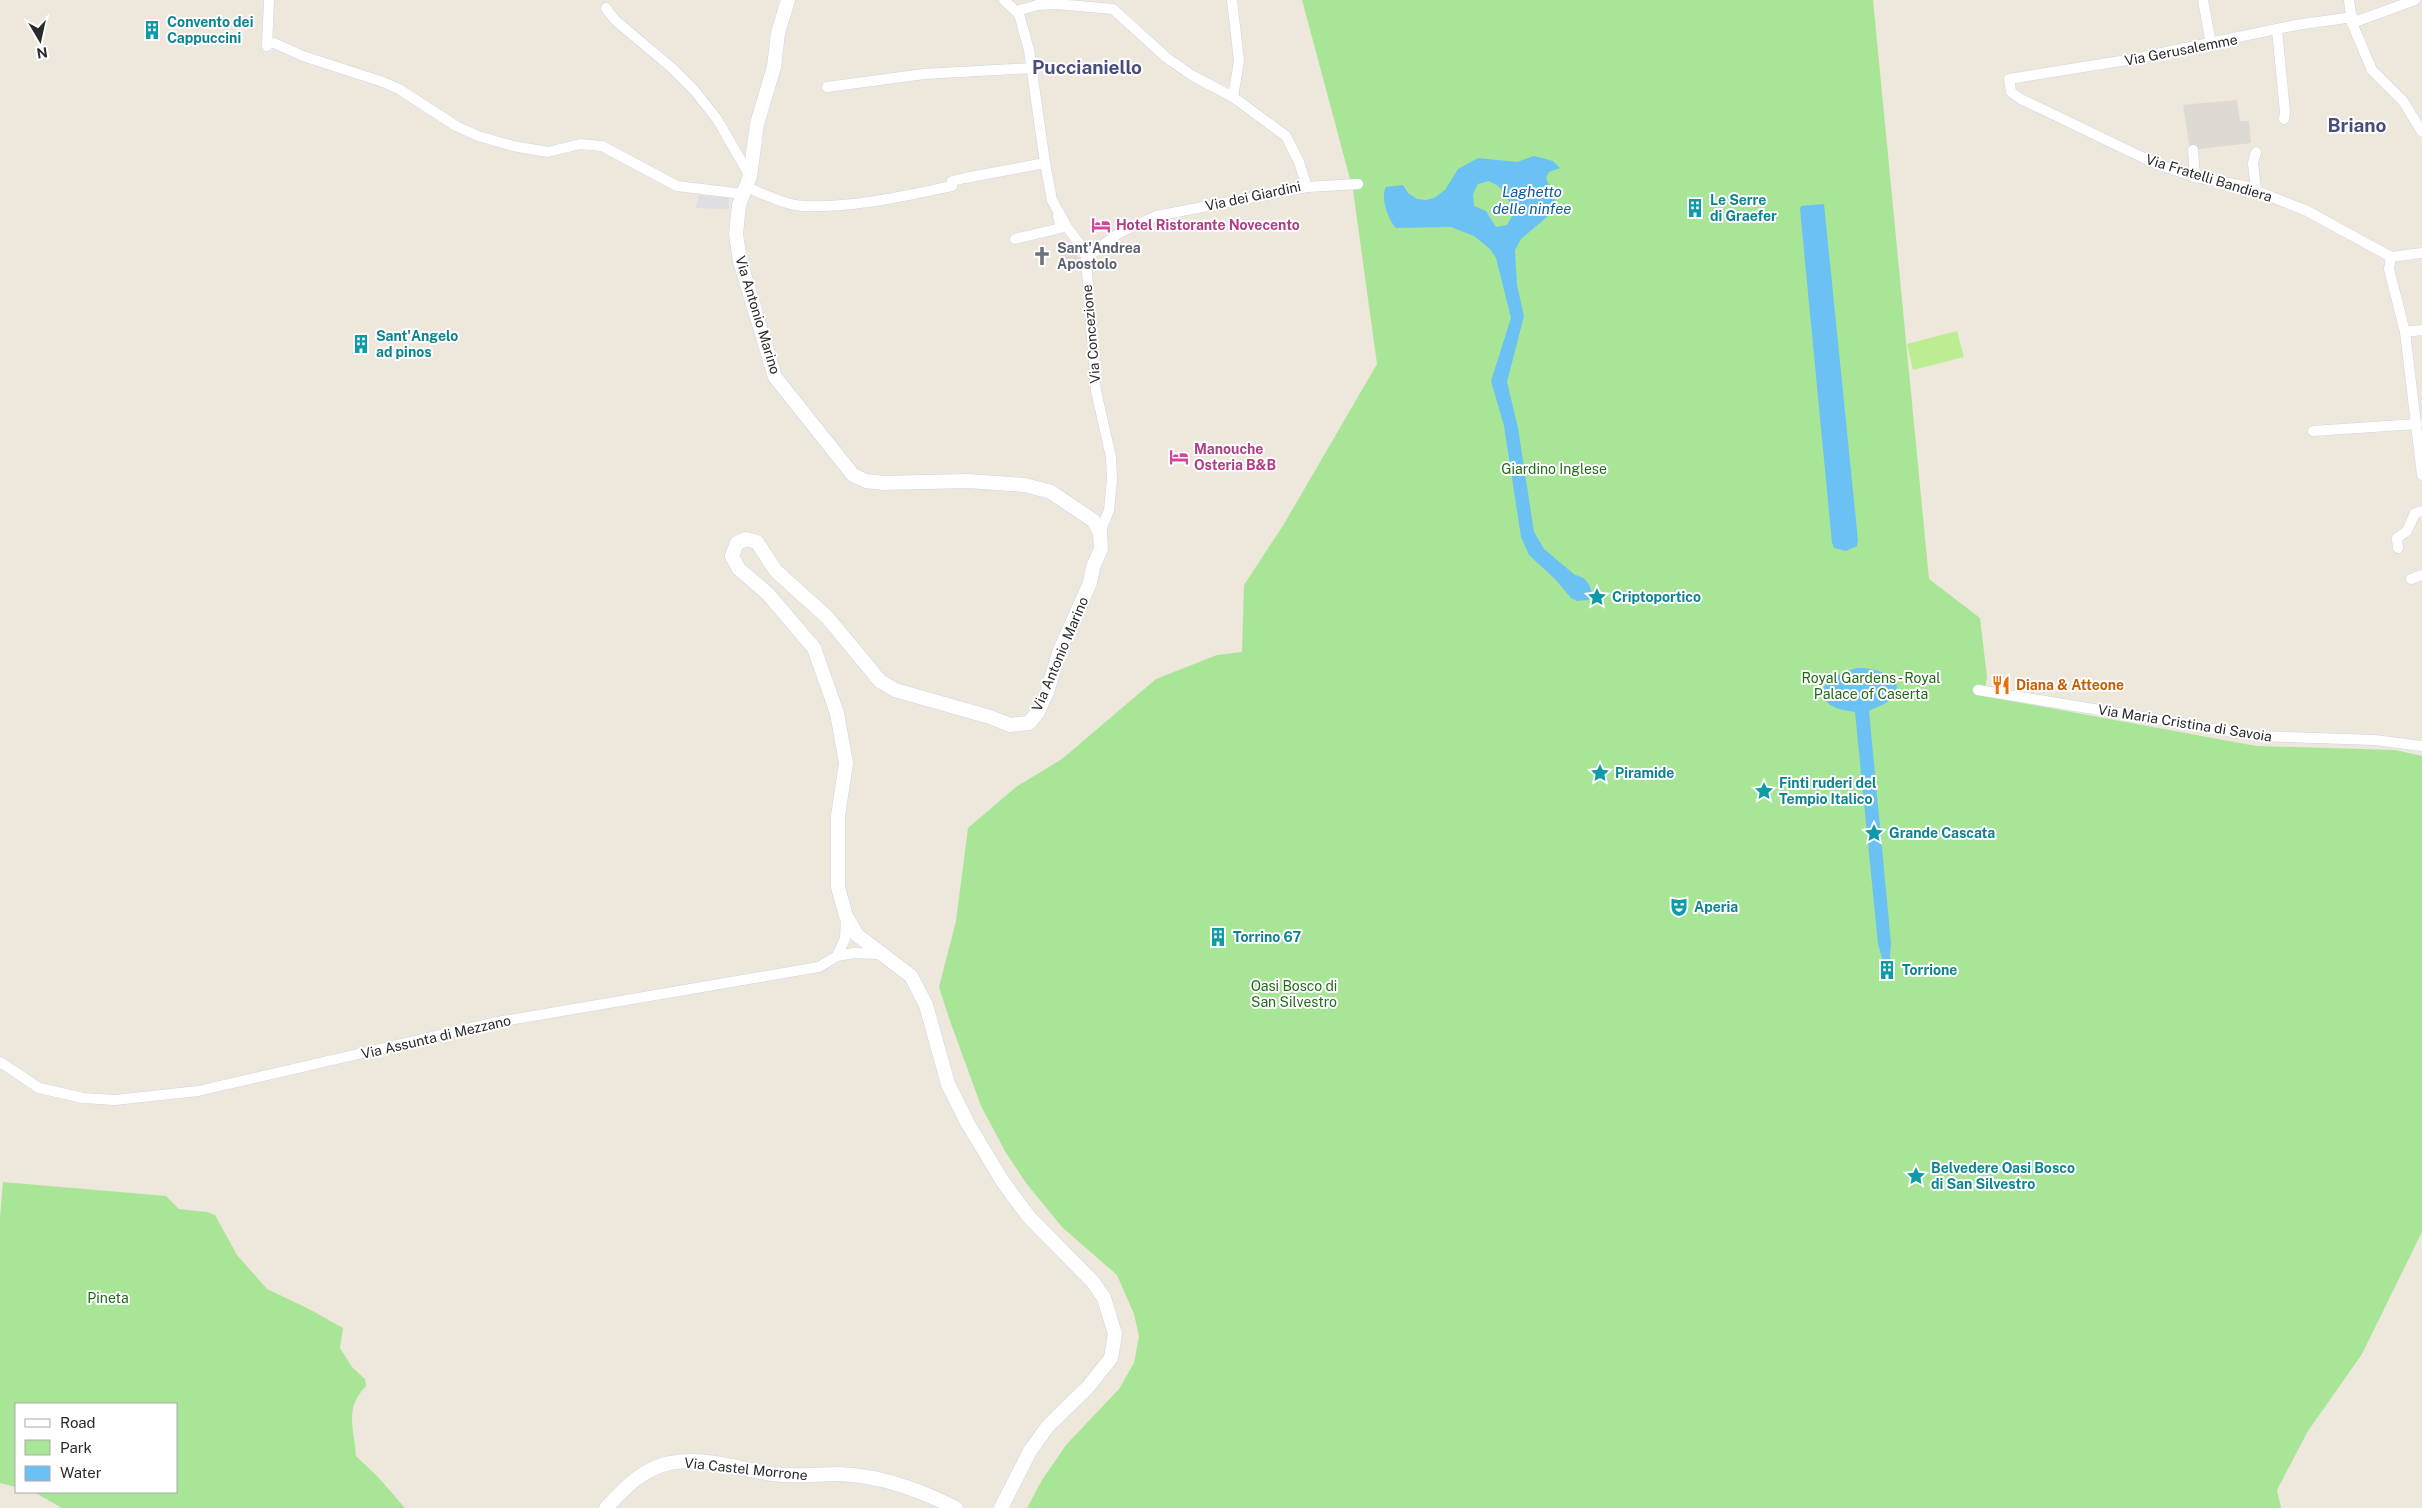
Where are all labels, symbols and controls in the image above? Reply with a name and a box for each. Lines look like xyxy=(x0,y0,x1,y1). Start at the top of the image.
place label: Convento dei Cappuccini xyxy=(167,14,253,46)
north arrow xyxy=(15,15,65,65)
building icon: Convento dei Cappuccini xyxy=(141,19,163,41)
street label: Via Gerusalemme xyxy=(2123,31,2239,69)
text: N xyxy=(35,44,49,62)
district label: Puccianiello xyxy=(1032,56,1142,78)
district label: Briano xyxy=(2328,114,2386,136)
street label: Via Fratelli Bandiera xyxy=(2144,151,2274,205)
street label: Via dei Giardini xyxy=(1204,178,1302,214)
water label: Laghetto delle ninfee xyxy=(1492,183,1572,217)
place label: Le Serre di Graefer xyxy=(1710,192,1777,224)
building icon: Le Serre di Graefer xyxy=(1684,197,1706,219)
hotel icon: Hotel Ristorante Novecento xyxy=(1090,214,1112,236)
place label: Hotel Ristorante Novecento xyxy=(1116,217,1300,233)
place label: Sant'Andrea Apostolo xyxy=(1057,240,1141,272)
church icon: Sant'Andrea Apostolo xyxy=(1031,245,1053,267)
street label: Via Antonio Marino xyxy=(732,254,784,376)
street label: Via Concezione xyxy=(1079,284,1103,384)
place label: Sant'Angelo ad pinos xyxy=(376,328,458,360)
building icon: Sant'Angelo ad pinos xyxy=(350,333,372,355)
place label: Manouche Osteria B&B xyxy=(1194,441,1276,473)
hotel icon: Manouche Osteria B&B xyxy=(1168,446,1190,468)
park label: Giardino Inglese xyxy=(1501,461,1607,477)
place icon: Criptoportico xyxy=(1586,586,1608,608)
place label: Criptoportico xyxy=(1612,589,1701,605)
street label: Via Antonio Marino xyxy=(1029,594,1091,714)
park label: Royal Gardens - Royal Palace of Caserta xyxy=(1801,670,1941,702)
restaurant icon: Diana & Atteone xyxy=(1990,674,2012,696)
place label: Diana & Atteone xyxy=(2016,677,2124,693)
street label: Via Maria Cristina di Savoia xyxy=(2097,701,2273,745)
place icon: Piramide xyxy=(1589,762,1611,784)
place label: Piramide xyxy=(1615,765,1674,781)
place label: Finti ruderi del Tempio Italico xyxy=(1779,775,1877,807)
place icon: Finti ruderi del Tempio Italico xyxy=(1753,780,1775,802)
place icon: Grande Cascata xyxy=(1863,822,1885,844)
place label: Grande Cascata xyxy=(1889,825,1995,841)
theatre icon: Aperia xyxy=(1668,896,1690,918)
place label: Aperia xyxy=(1694,899,1738,915)
building icon: Torrino 67 xyxy=(1207,926,1229,948)
place label: Torrino 67 xyxy=(1233,929,1301,945)
building icon: Torrione xyxy=(1876,959,1898,981)
place label: Torrione xyxy=(1902,962,1957,978)
park label: Oasi Bosco di San Silvestro xyxy=(1251,978,1337,1010)
street label: Via Assunta di Mezzano xyxy=(360,1012,512,1062)
place label: Belvedere Oasi Bosco di San Silvestro xyxy=(1931,1160,2075,1192)
place icon: Belvedere Oasi Bosco di San Silvestro xyxy=(1905,1165,1927,1187)
park label: Pineta xyxy=(87,1290,129,1306)
legend xyxy=(15,1403,178,1493)
text: Road xyxy=(60,1414,96,1431)
text: Park xyxy=(60,1439,92,1456)
street label: Via Castel Morrone xyxy=(684,1455,809,1483)
text: Water xyxy=(60,1464,102,1481)

